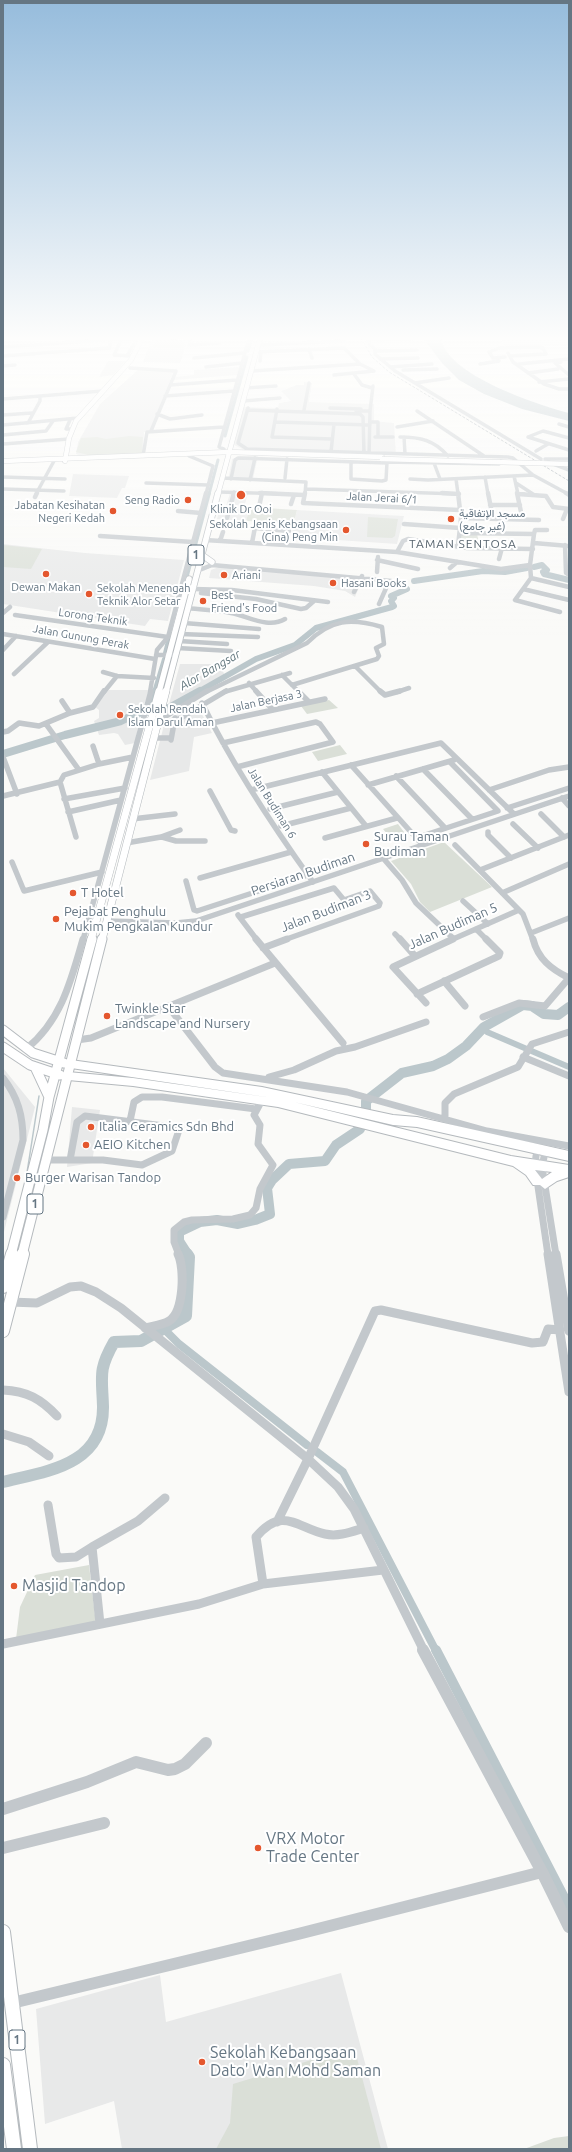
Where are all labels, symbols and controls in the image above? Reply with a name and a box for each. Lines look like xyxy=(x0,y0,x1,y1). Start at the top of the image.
marker: Klinik Dr Ooi xyxy=(235,489,247,501)
street label: Jalan Jerai 6/1 xyxy=(346,490,418,506)
place label: Seng Radio xyxy=(125,493,180,507)
marker: Seng Radio xyxy=(183,495,193,505)
place label: Jabatan Kesihatan Negeri Kedah xyxy=(15,498,105,524)
place label: Klinik Dr Ooi xyxy=(210,502,272,516)
marker: Jabatan Kesihatan Negeri Kedah xyxy=(108,506,118,516)
place label: مسجد الإتفاقية (غير جامع) xyxy=(459,506,525,532)
marker: مسجد الإتفاقية (غير جامع) xyxy=(446,514,456,524)
place label: Sekolah Jenis Kebangsaan (Cina) Peng Min xyxy=(210,517,338,543)
marker: Sekolah Jenis Kebangsaan (Cina) Peng Min xyxy=(341,525,351,535)
district label: TAMAN SENTOSA xyxy=(409,537,517,551)
road number: 1 xyxy=(188,545,204,565)
place label: Ariani xyxy=(232,568,261,582)
marker: Dewan Makan xyxy=(41,569,51,579)
marker: Ariani xyxy=(219,570,229,580)
place label: Hasani Books xyxy=(341,576,406,590)
marker: Hasani Books xyxy=(328,578,338,588)
place label: Dewan Makan xyxy=(11,580,81,594)
place label: Sekolah Menengah Teknik Alor Setar xyxy=(97,581,190,607)
place label: Best Friend's Food xyxy=(211,588,277,614)
marker: Sekolah Menengah Teknik Alor Setar xyxy=(84,589,94,599)
marker: Best Friend's Food xyxy=(198,596,208,606)
street label: Lorong Teknik xyxy=(58,606,128,628)
street label: Jalan Gunung Perak xyxy=(32,622,130,652)
water label: Alor Bangsar xyxy=(177,647,243,693)
street label: Jalan Berjasa 3 xyxy=(229,687,303,715)
place label: Sekolah Rendah Islam Darul Aman xyxy=(128,702,214,728)
marker: Sekolah Rendah Islam Darul Aman xyxy=(115,710,125,720)
street label: Jalan Budiman 6 xyxy=(245,765,299,841)
place label: Surau Taman Budiman xyxy=(374,829,449,860)
marker: Surau Taman Budiman xyxy=(361,839,371,849)
street label: Persiaran Budiman xyxy=(249,849,357,899)
place label: T Hotel xyxy=(81,885,124,901)
street label: Jalan Budiman 3 xyxy=(279,887,373,935)
marker: T Hotel xyxy=(68,888,78,898)
street label: Jalan Budiman 5 xyxy=(406,899,500,953)
place label: Pejabat Penghulu Mukim Pengkalan Kundur xyxy=(64,904,213,935)
marker: Pejabat Penghulu Mukim Pengkalan Kundur xyxy=(51,914,61,924)
place label: Twinkle Star Landscape and Nursery xyxy=(115,1001,250,1032)
marker: Twinkle Star Landscape and Nursery xyxy=(102,1011,112,1021)
place label: Italia Ceramics Sdn Bhd xyxy=(99,1119,234,1135)
marker: Italia Ceramics Sdn Bhd xyxy=(86,1122,96,1132)
place label: AEIO Kitchen xyxy=(94,1137,171,1153)
marker: AEIO Kitchen xyxy=(81,1140,91,1150)
place label: Burger Warisan Tandop xyxy=(25,1170,161,1186)
marker: Burger Warisan Tandop xyxy=(12,1173,22,1183)
road number: 1 xyxy=(27,1194,43,1214)
place label: Masjid Tandop xyxy=(22,1576,126,1596)
marker: Masjid Tandop xyxy=(9,1581,19,1591)
place label: VRX Motor Trade Center xyxy=(266,1829,359,1867)
marker: VRX Motor Trade Center xyxy=(253,1843,263,1853)
road number: 1 xyxy=(9,2030,25,2050)
place label: Sekolah Kebangsaan Dato' Wan Mohd Saman xyxy=(210,2043,381,2081)
marker: Sekolah Kebangsaan Dato' Wan Mohd Saman xyxy=(197,2057,207,2067)

